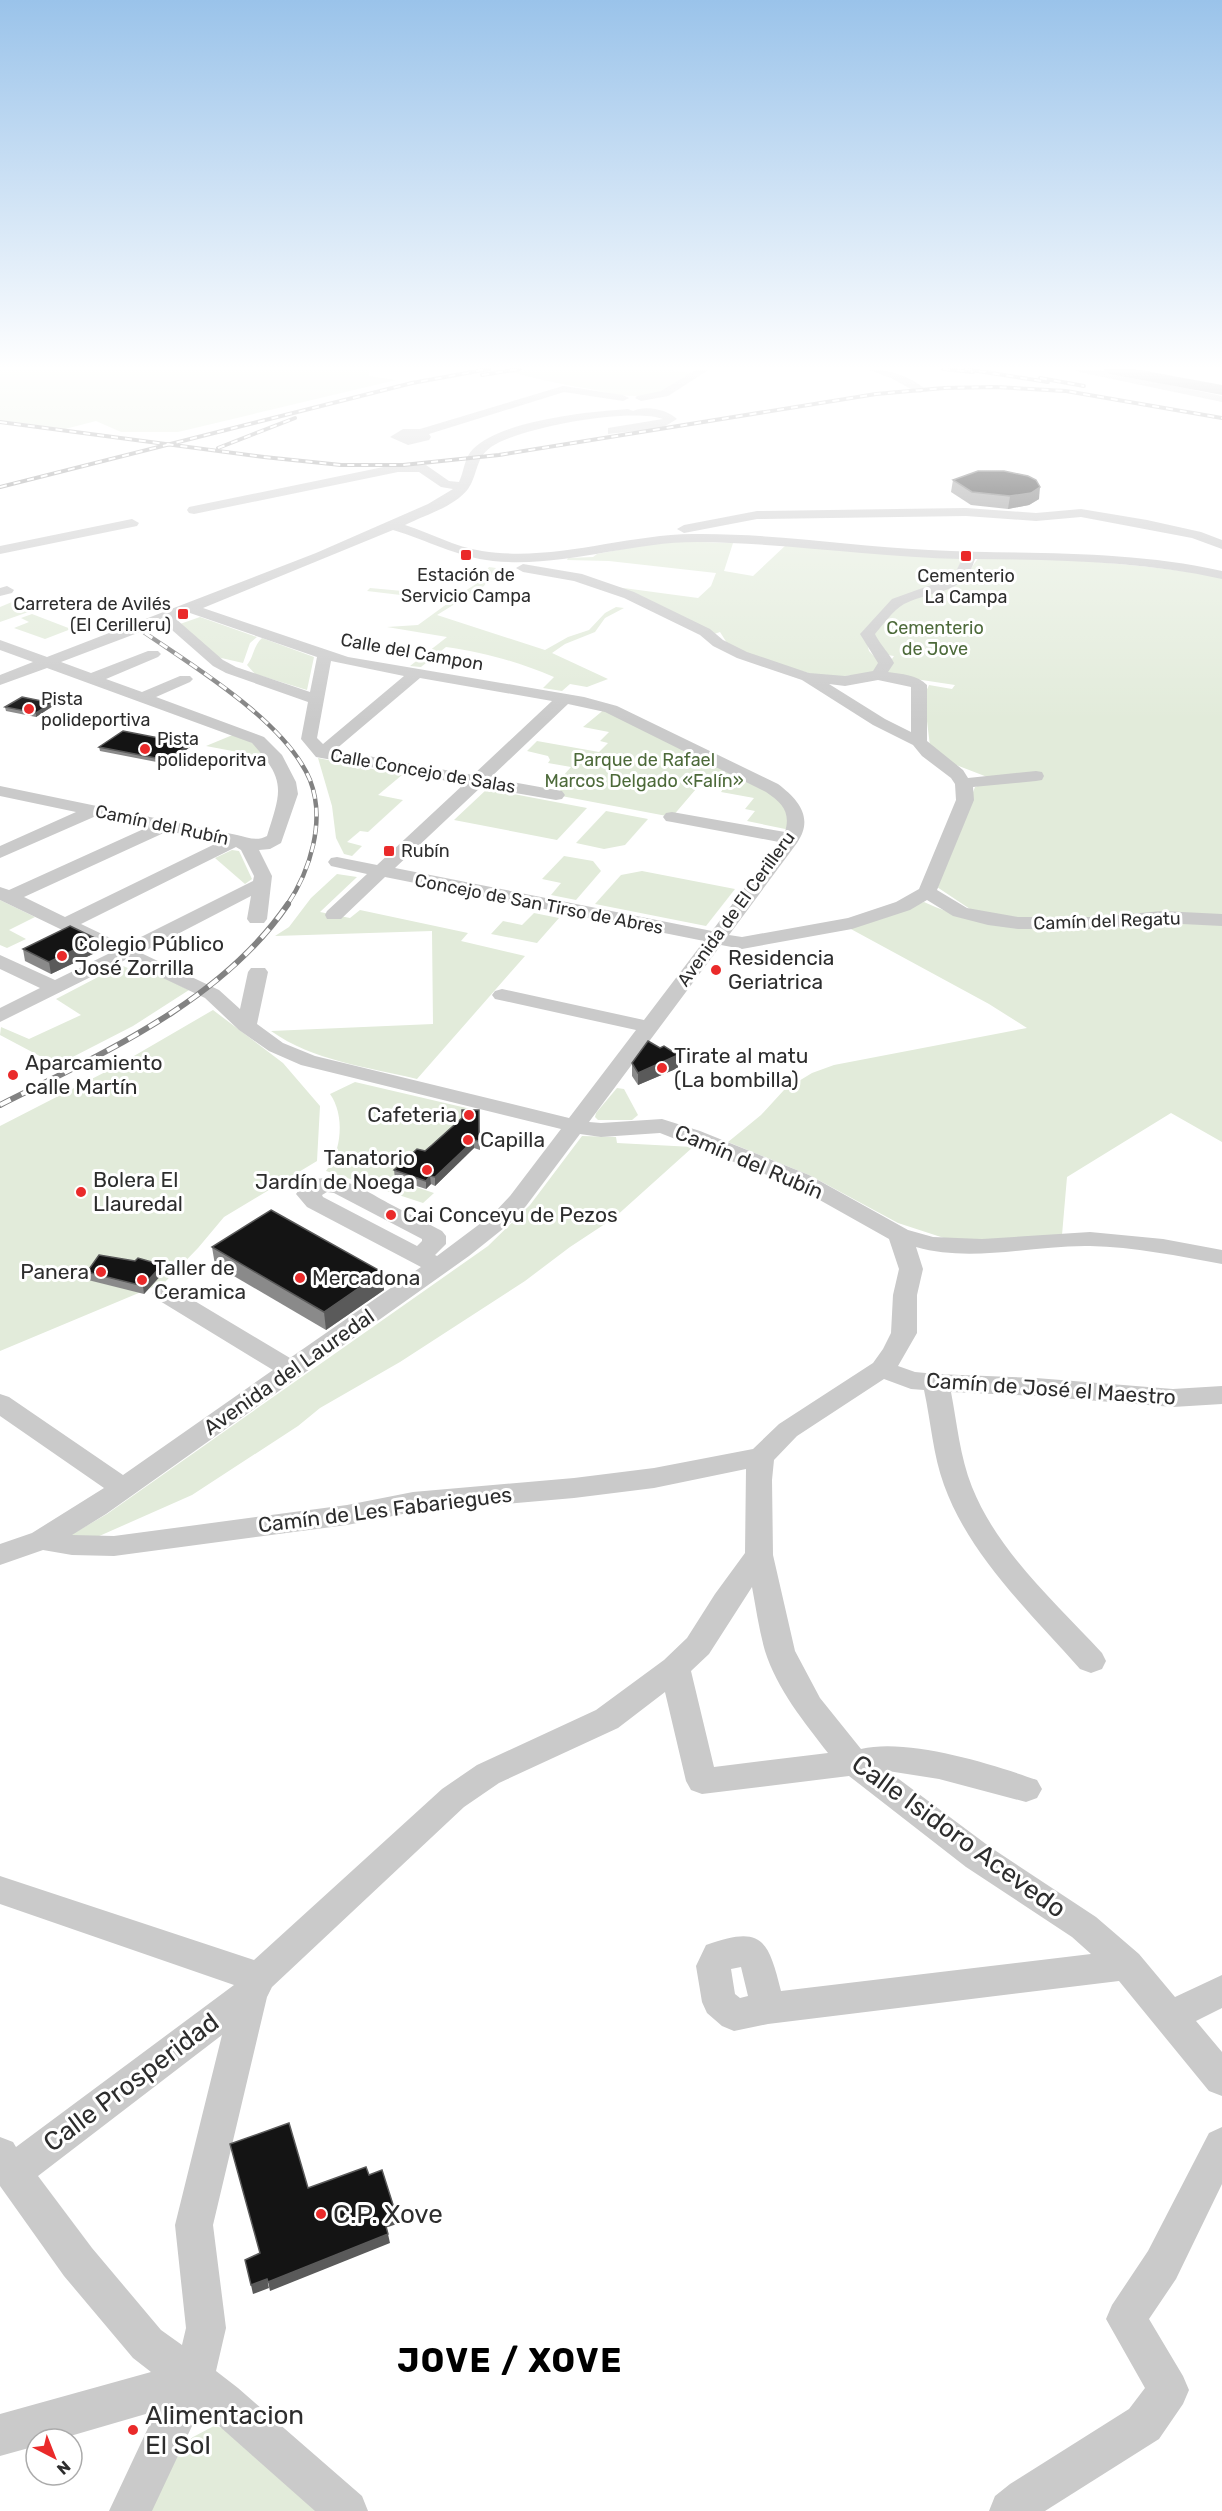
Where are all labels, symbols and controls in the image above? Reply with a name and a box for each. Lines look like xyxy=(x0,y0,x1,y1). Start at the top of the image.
marker: Estación de Servicio Campa xyxy=(459,548,473,562)
marker: Cementerio La Campa xyxy=(959,549,973,563)
place label: Estación de Servicio Campa xyxy=(401,564,531,607)
place label: Cementerio La Campa xyxy=(917,565,1015,608)
place label: Carretera de Avilés (El Cerilleru) xyxy=(13,593,171,636)
marker: Carretera de Avilés (El Cerilleru) xyxy=(176,607,190,621)
park label: Cementerio de Jove xyxy=(886,617,984,660)
street label: Calle del Campon xyxy=(339,629,485,675)
place label: Pista polideportiva xyxy=(41,688,150,731)
marker: Pista polideportiva xyxy=(22,702,36,716)
place label: Pista polideporitva xyxy=(157,728,266,771)
marker: Pista polideporitva xyxy=(138,742,152,756)
street label: Calle Concejo de Salas xyxy=(329,744,517,798)
park label: Parque de Rafael Marcos Delgado «Falín» xyxy=(544,749,744,792)
street label: Camín del Rubín xyxy=(93,800,231,850)
street label: Avenida de El Cerilleru xyxy=(672,827,800,991)
place label: Rubín xyxy=(401,840,450,862)
marker: Rubín xyxy=(382,844,396,858)
street label: Concejo de San Tirso de Abres xyxy=(413,869,665,939)
street label: Camín del Regatu xyxy=(1033,907,1181,935)
place label: Colegio Público José Zorrilla xyxy=(74,931,224,980)
place label: Residencia Geriatrica xyxy=(728,945,834,994)
marker: Colegio Público José Zorrilla xyxy=(55,949,69,963)
marker: Residencia Geriatrica xyxy=(709,963,723,977)
place label: Tirate al matu (La bombilla) xyxy=(674,1043,808,1092)
place label: Aparcamiento calle Martín xyxy=(25,1050,163,1099)
marker: Tirate al matu (La bombilla) xyxy=(655,1061,669,1075)
marker: Aparcamiento calle Martín xyxy=(6,1068,20,1082)
place label: Cafeteria xyxy=(367,1102,457,1127)
marker: Cafeteria xyxy=(462,1108,476,1122)
street label: Camín del Rubín xyxy=(671,1119,827,1204)
place label: Capilla xyxy=(480,1127,545,1152)
marker: Capilla xyxy=(461,1133,475,1147)
place label: Tanatorio Jardín de Noega xyxy=(255,1145,415,1194)
marker: Tanatorio Jardín de Noega xyxy=(420,1163,434,1177)
place label: Bolera El Llauredal xyxy=(93,1167,183,1216)
marker: Bolera El Llauredal xyxy=(74,1185,88,1199)
place label: Cai Conceyu de Pezos xyxy=(403,1202,618,1227)
marker: Cai Conceyu de Pezos xyxy=(384,1208,398,1222)
place label: Taller de Ceramica xyxy=(154,1255,246,1304)
place label: Panera xyxy=(20,1259,89,1284)
marker: Panera xyxy=(94,1265,108,1279)
place label: Mercadona xyxy=(312,1265,420,1290)
marker: Mercadona xyxy=(293,1271,307,1285)
marker: Taller de Ceramica xyxy=(135,1273,149,1287)
street label: Avenida del Lauredal xyxy=(199,1303,379,1440)
street label: Camín de José el Maestro xyxy=(925,1367,1177,1410)
street label: Camín de Les Fabariegues xyxy=(257,1482,513,1537)
street label: Calle Isidoro Acevedo xyxy=(846,1748,1072,1925)
street label: Calle Prosperidad xyxy=(38,2006,225,2158)
place label: C.P. Xove xyxy=(333,2199,443,2230)
marker: C.P. Xove xyxy=(314,2207,328,2221)
district label: JOVE / XOVE xyxy=(397,2341,623,2380)
place label: Alimentacion El Sol xyxy=(145,2400,304,2461)
marker: Alimentacion El Sol xyxy=(126,2423,140,2437)
north arrow xyxy=(24,2427,84,2487)
text: N xyxy=(53,2457,74,2479)

